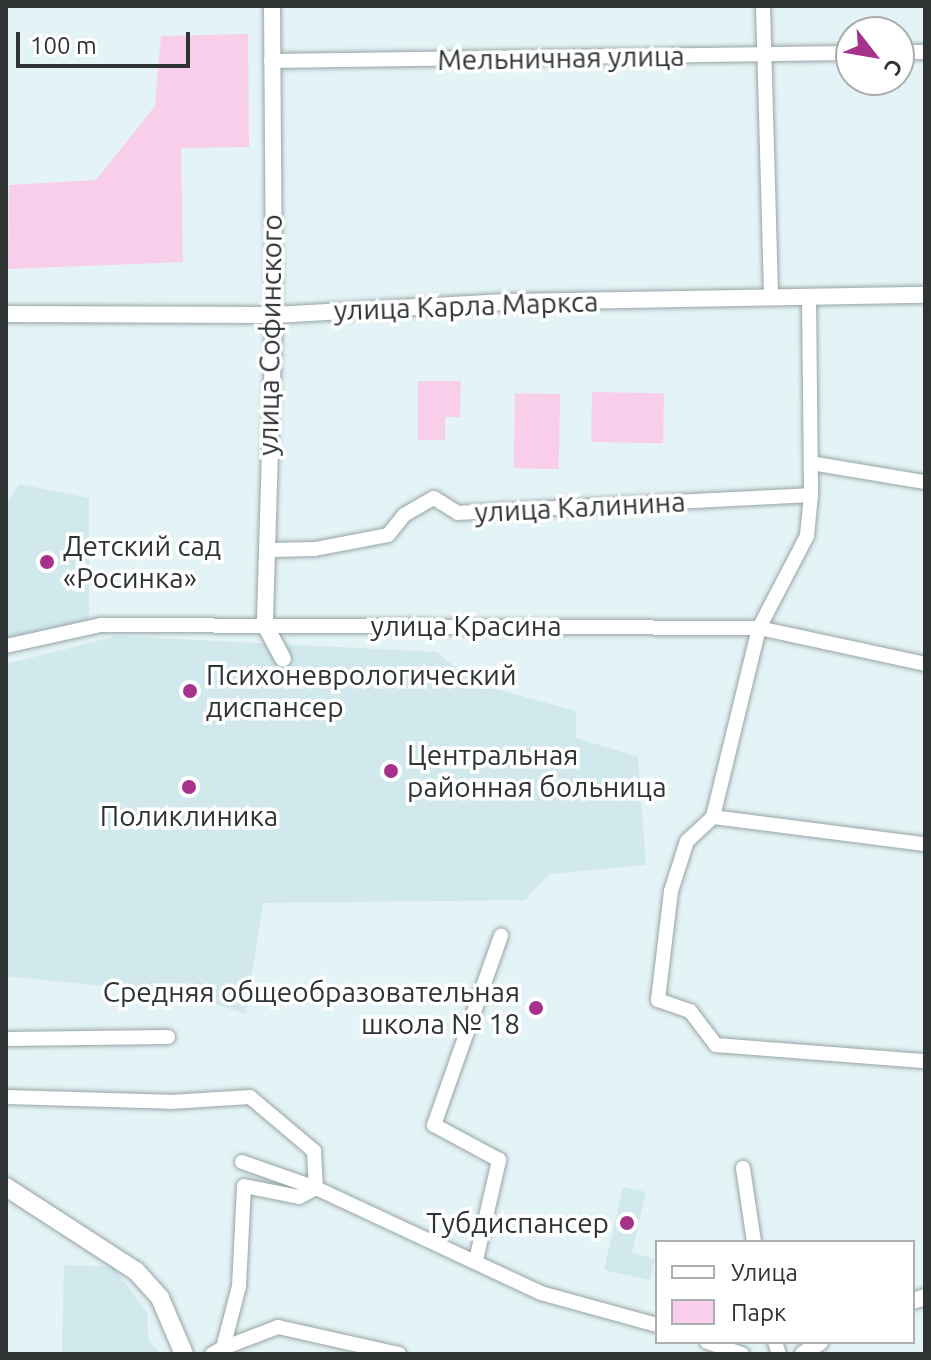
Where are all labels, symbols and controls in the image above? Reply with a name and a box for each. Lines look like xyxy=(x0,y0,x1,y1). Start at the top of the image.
scale bar xyxy=(20,16,194,66)
north arrow xyxy=(835,16,915,96)
text: 100 m xyxy=(30,32,97,59)
street label: Мельничная улица xyxy=(437,39,685,77)
text: С xyxy=(880,55,909,80)
street label: улица Софинского xyxy=(251,214,289,456)
street label: улица Карла Маркса xyxy=(333,285,599,327)
street label: улица Калинина xyxy=(474,485,686,529)
place label: Детский сад «Росинка» xyxy=(63,529,221,595)
marker: Детский сад «Росинка» xyxy=(38,553,56,571)
street label: улица Красина xyxy=(370,609,562,643)
place label: Психоневрологический диспансер xyxy=(206,658,516,724)
marker: Психоневрологический диспансер xyxy=(181,682,199,700)
place label: Центральная районная больница xyxy=(407,738,667,804)
marker: Центральная районная больница xyxy=(382,762,400,780)
marker: Поликлиника xyxy=(180,778,198,796)
place label: Поликлиника xyxy=(100,799,278,833)
place label: Средняя общеобразовательная школа № 18 xyxy=(103,975,520,1041)
marker: Средняя общеобразовательная школа № 18 xyxy=(527,999,545,1017)
place label: Тубдиспансер xyxy=(426,1206,609,1240)
marker: Тубдиспансер xyxy=(616,1212,638,1234)
legend xyxy=(655,1240,915,1344)
text: Улица xyxy=(731,1259,798,1286)
text: Парк xyxy=(731,1299,786,1326)

